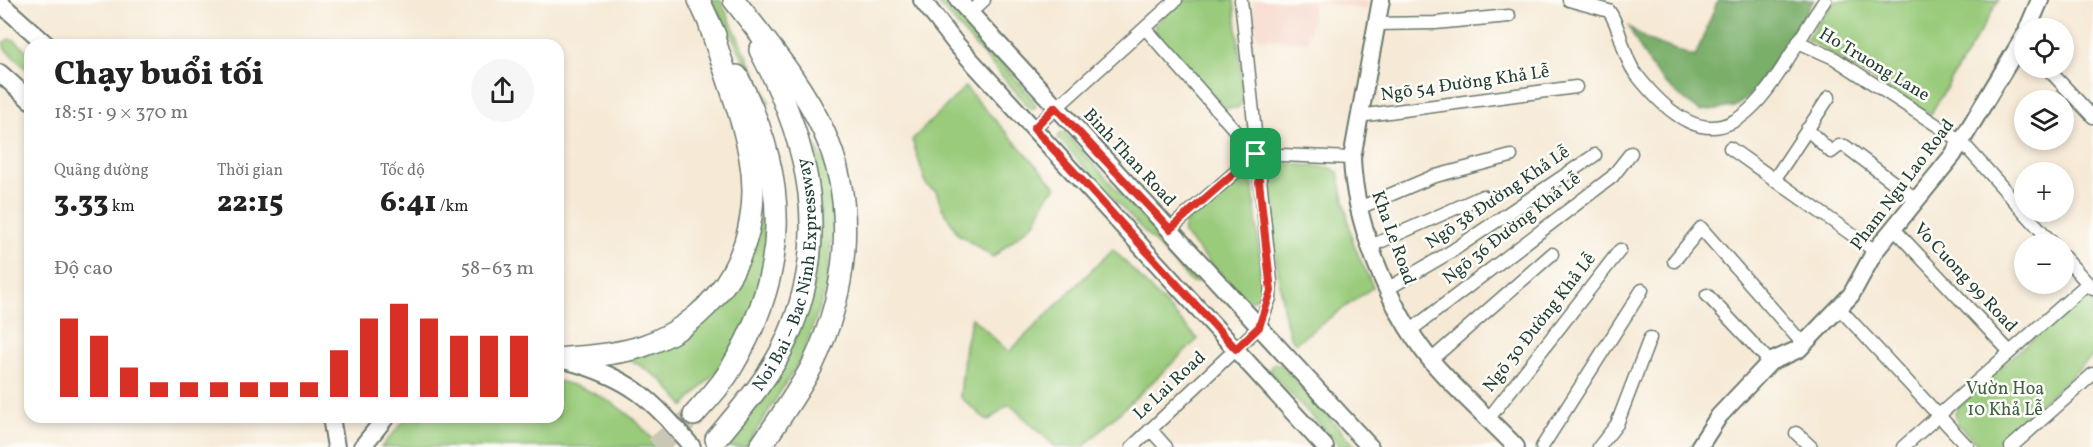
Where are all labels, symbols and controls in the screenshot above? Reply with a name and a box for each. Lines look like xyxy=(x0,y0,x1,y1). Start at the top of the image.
map controls xyxy=(2014,18,2074,294)
button: locate xyxy=(2014,18,2074,78)
street label: Ho Truong Lane xyxy=(1814,22,1934,108)
text: Chạy buổi tối xyxy=(54,53,264,99)
button: share xyxy=(471,59,534,122)
street label: Ngõ 54 Đường Khả Lễ xyxy=(1379,60,1551,108)
button: layers xyxy=(2014,90,2074,150)
text: 18:51 · 9 × 370 m xyxy=(54,99,188,127)
street label: Binh Than Road xyxy=(1077,103,1181,213)
street label: Pham Ngu Lao Road xyxy=(1845,114,1961,256)
pin xyxy=(1230,128,1281,179)
icon: arrive xyxy=(1239,137,1272,170)
street label: Ngõ 38 Đường Khả Lễ xyxy=(1421,140,1575,256)
street label: Noi Bai – Bac Ninh Expressway xyxy=(746,155,824,397)
text: Quãng đường xyxy=(54,160,149,182)
text: Thời gian xyxy=(217,160,283,182)
text: Tốc độ xyxy=(380,160,425,182)
button: + xyxy=(2014,162,2074,222)
street label: Ngõ 36 Đường Khả Lễ xyxy=(1438,167,1586,291)
text: 3.33 xyxy=(54,182,109,224)
text: 22:15 xyxy=(217,182,283,224)
text: 6:41 xyxy=(380,182,437,224)
street label: Kha Le Road xyxy=(1364,188,1422,288)
text: km xyxy=(109,196,135,218)
text: /km xyxy=(437,196,468,218)
street label: Vo Cuong 99 Road xyxy=(1907,218,2023,338)
button: − xyxy=(2014,234,2074,294)
street label: Ngõ 30 Đường Khả Lễ xyxy=(1478,248,1602,398)
text: Độ cao xyxy=(54,255,113,283)
text: 58–63 m xyxy=(460,255,534,283)
street label: Le Lai Road xyxy=(1128,346,1212,426)
park label: Vườn Hoa 10 Khả Lễ xyxy=(1966,377,2044,423)

